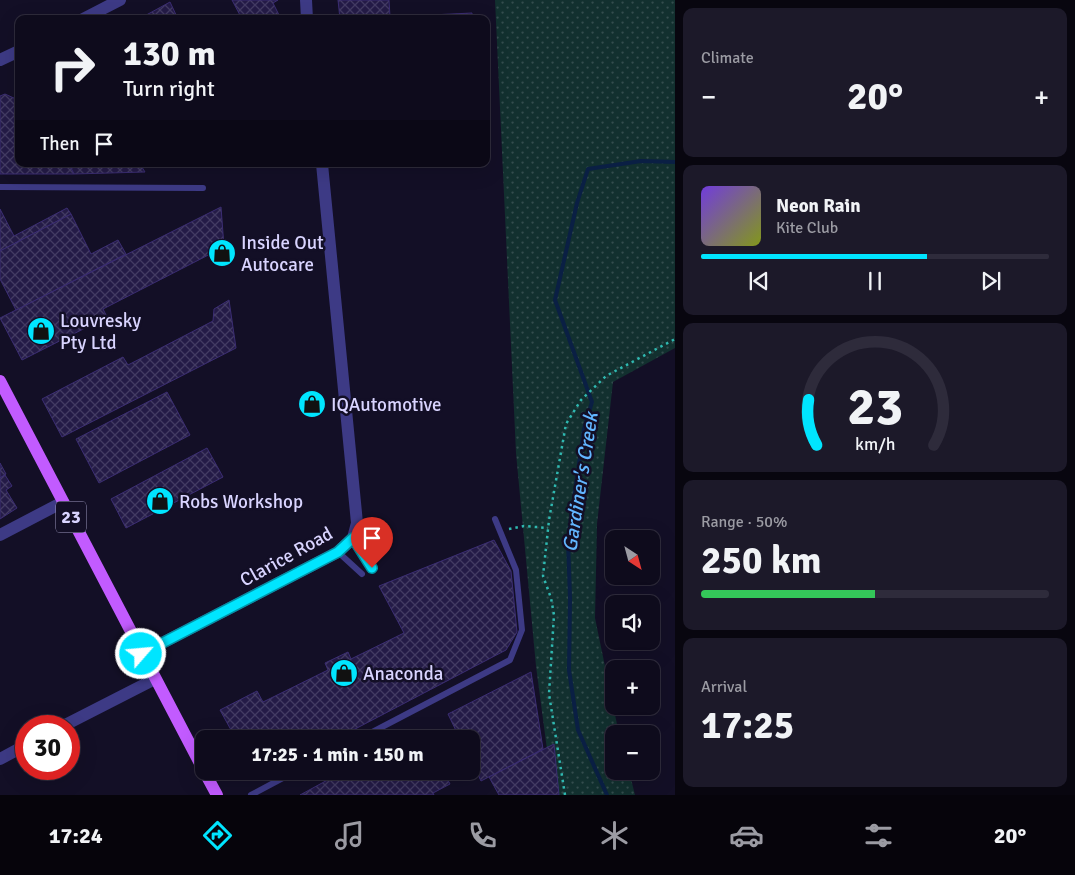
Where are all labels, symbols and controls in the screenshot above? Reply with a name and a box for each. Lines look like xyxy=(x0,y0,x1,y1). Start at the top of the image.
text: 130 m xyxy=(123,32,216,75)
icon: right xyxy=(40,35,105,100)
text: Climate xyxy=(701,48,754,68)
text: 20° xyxy=(847,73,903,120)
text: Turn right xyxy=(123,75,215,102)
text: − xyxy=(701,80,716,114)
text: + xyxy=(1034,80,1049,114)
icon: arrive xyxy=(90,130,118,158)
text: Then xyxy=(40,132,80,156)
text: Neon Rain xyxy=(776,194,861,218)
text: Kite Club xyxy=(776,218,838,238)
place label: Inside Out Autocare xyxy=(241,231,324,277)
shop icon: Inside Out Autocare xyxy=(207,238,237,268)
icon: previous xyxy=(745,267,773,295)
icon: pause xyxy=(861,267,889,295)
icon: next xyxy=(977,267,1005,295)
place label: Louvresky Pty Ltd xyxy=(60,309,141,355)
shop icon: Louvresky Pty Ltd xyxy=(26,316,56,346)
text: 23 xyxy=(847,375,903,439)
shop icon: IQAutomotive xyxy=(297,389,327,419)
place label: IQAutomotive xyxy=(331,393,442,417)
water label: Gardiner's Creek xyxy=(557,409,604,554)
text: km/h xyxy=(855,433,895,455)
shop icon: Robs Workshop xyxy=(145,486,175,516)
place label: Robs Workshop xyxy=(179,490,303,514)
road number: 23 xyxy=(56,502,86,532)
text: Range · 50% xyxy=(701,512,787,532)
pin xyxy=(351,517,393,568)
street label: Clarice Road xyxy=(236,522,337,592)
icon: arrive xyxy=(358,524,386,552)
north arrow xyxy=(605,530,660,585)
map controls xyxy=(605,530,660,780)
text: 250 km xyxy=(701,537,822,584)
button: sound xyxy=(605,595,660,650)
position arrow xyxy=(114,627,166,679)
shop icon: Anaconda xyxy=(329,658,359,688)
button: + xyxy=(605,660,660,715)
place label: Anaconda xyxy=(363,662,443,686)
text: Arrival xyxy=(701,677,747,697)
text: 17:25 xyxy=(701,702,794,749)
speed limit sign: 30 xyxy=(15,715,80,780)
button: − xyxy=(605,725,660,780)
text: 17:25 · 1 min · 150 m xyxy=(251,743,424,767)
icon: directions xyxy=(200,818,235,853)
icon: music xyxy=(332,818,367,853)
icon: phone xyxy=(465,818,500,853)
icon: climate xyxy=(597,818,632,853)
icon: car xyxy=(729,818,764,853)
icon: filters xyxy=(861,818,896,853)
text: 17:24 xyxy=(49,822,103,849)
text: 20° xyxy=(994,822,1026,849)

